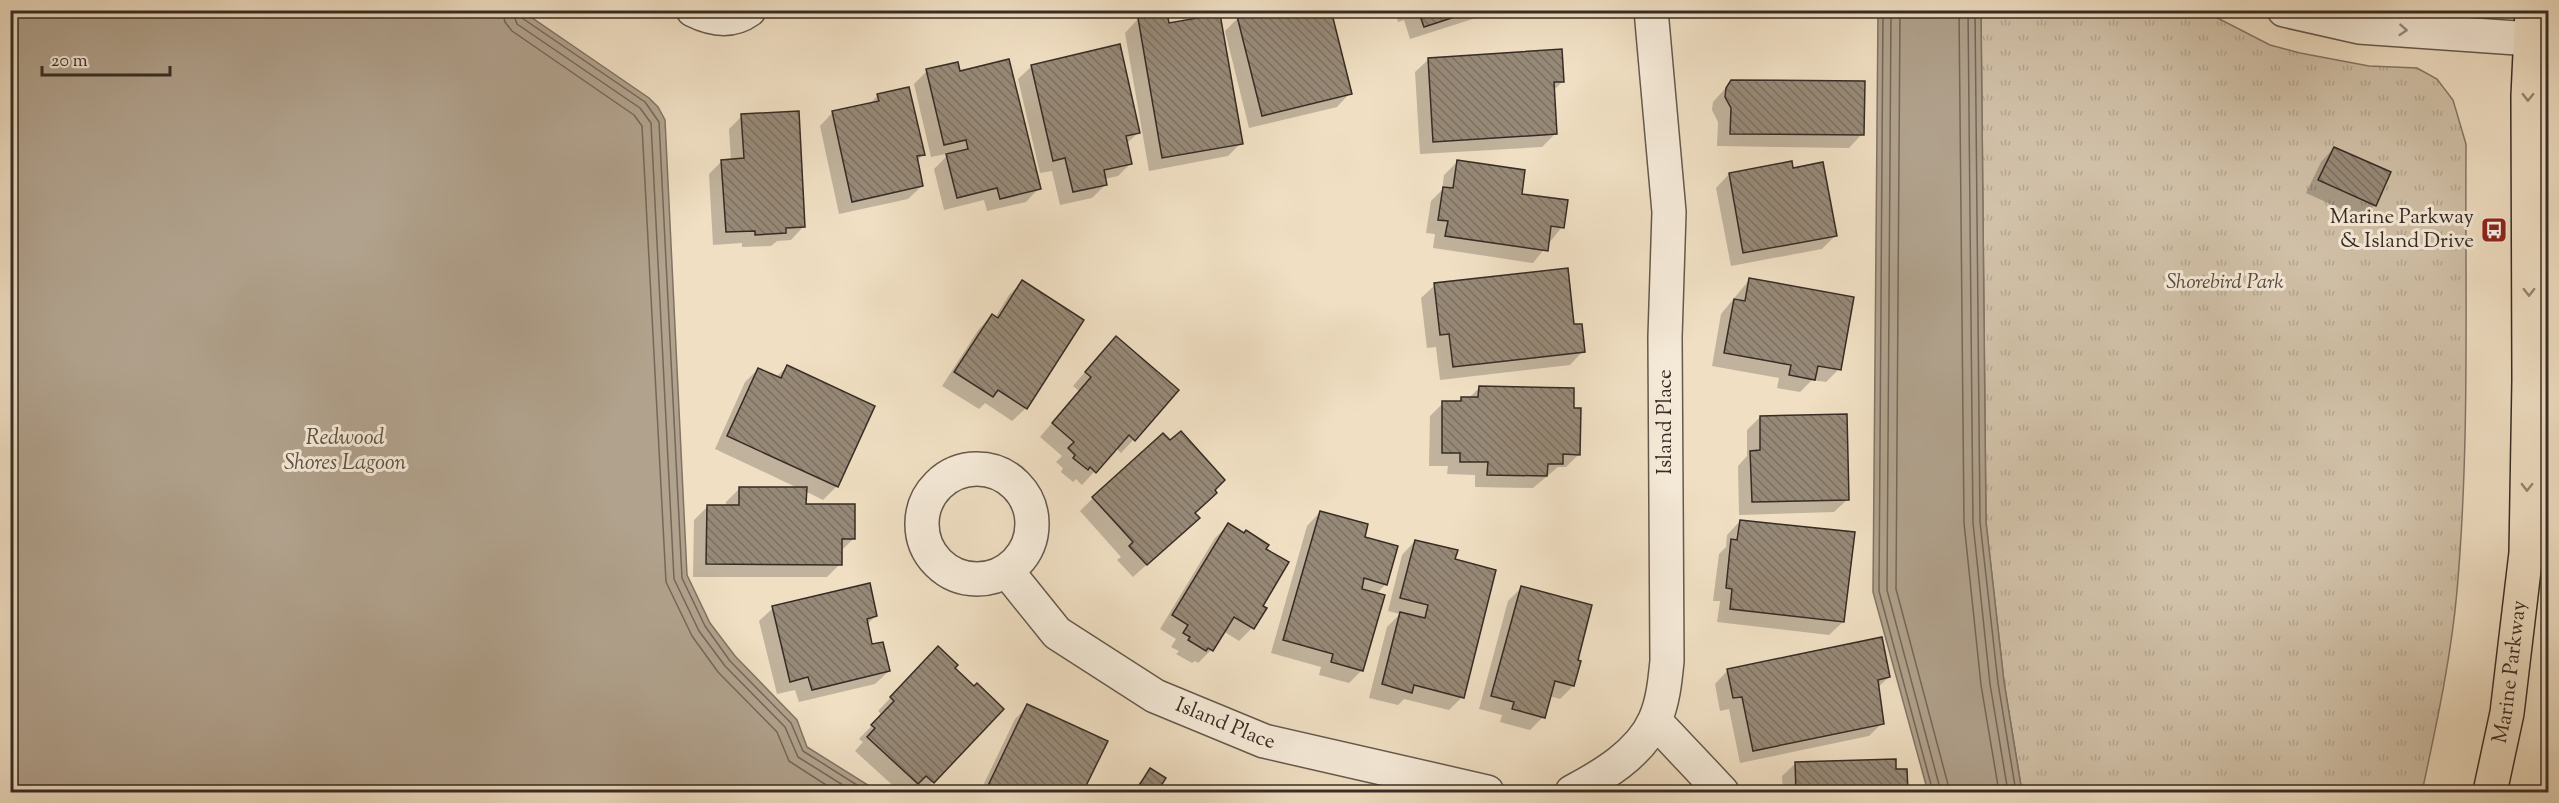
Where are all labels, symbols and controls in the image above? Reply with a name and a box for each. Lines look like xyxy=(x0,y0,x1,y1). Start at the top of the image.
one-way arrow xyxy=(2399,23,2408,36)
scale bar xyxy=(42,39,170,77)
text: 20 m xyxy=(51,49,88,75)
one-way arrow xyxy=(2522,93,2534,102)
place label: Marine Parkway & Island Drive xyxy=(2330,203,2475,257)
bus stop icon: Marine Parkway & Island Drive xyxy=(2479,215,2509,245)
park label: Shorebird Park xyxy=(2166,268,2284,298)
one-way arrow xyxy=(2523,288,2535,297)
street label: Island Place xyxy=(1651,369,1681,475)
water label: Redwood Shores Lagoon xyxy=(284,423,406,480)
one-way arrow xyxy=(2521,483,2533,492)
street label: Marine Parkway xyxy=(2486,598,2535,746)
street label: Island Place xyxy=(1171,691,1278,758)

